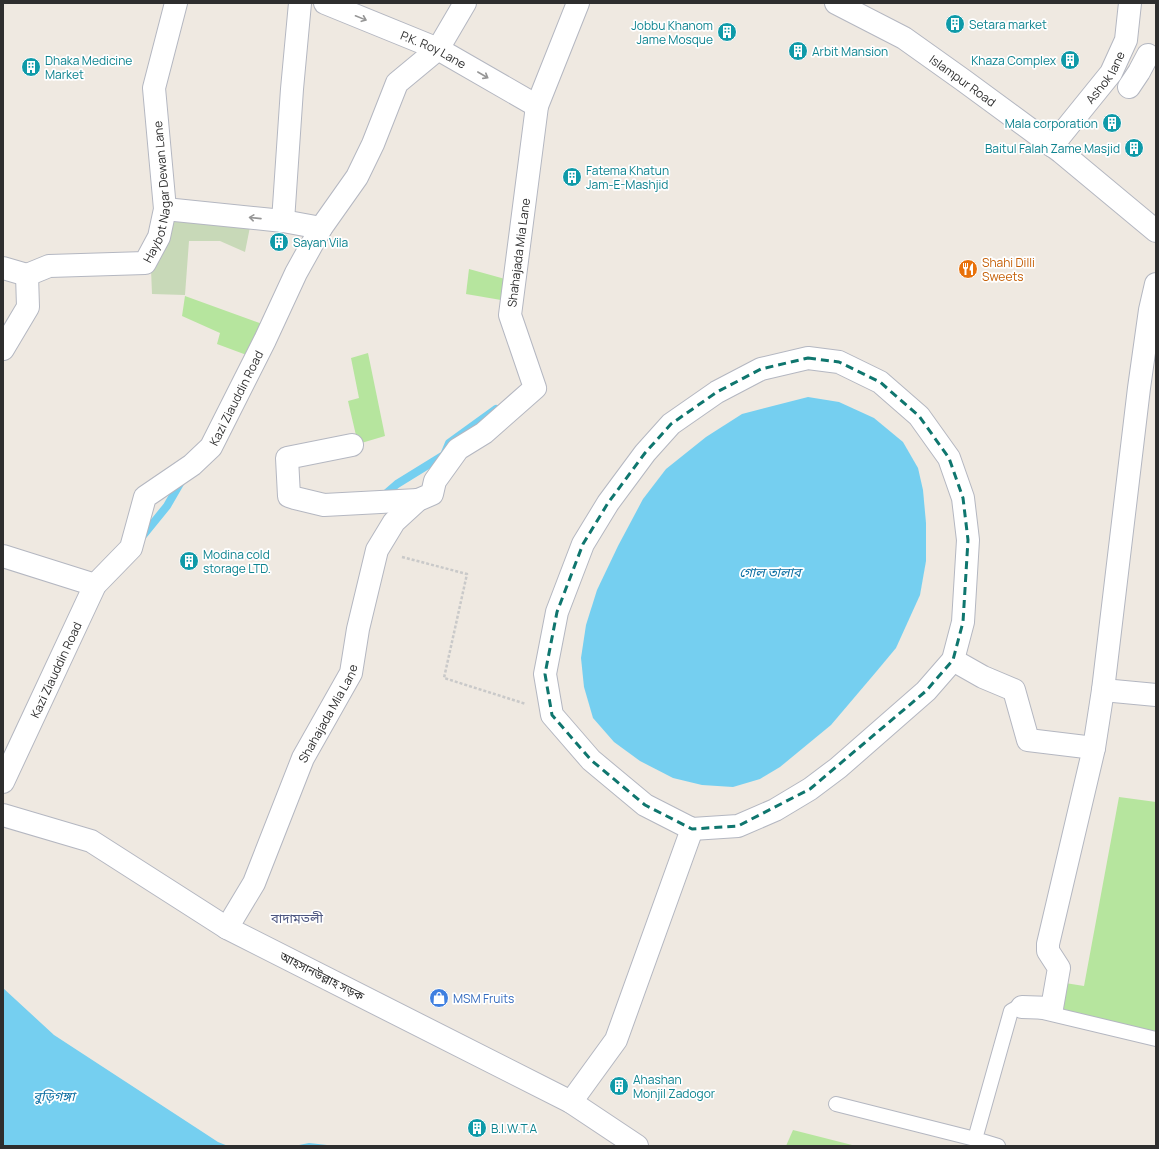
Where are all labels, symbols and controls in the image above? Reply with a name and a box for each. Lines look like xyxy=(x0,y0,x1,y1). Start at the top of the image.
building icon: Setara market xyxy=(944,13,966,35)
one-way arrow xyxy=(354,14,366,22)
place label: Setara market xyxy=(969,16,1047,33)
place label: Jobbu Khanom Jame Mosque xyxy=(631,17,713,48)
building icon: Jobbu Khanom Jame Mosque xyxy=(716,21,738,43)
street label: P.K. Roy Lane xyxy=(398,26,470,72)
building icon: Arbit Mansion xyxy=(787,40,809,62)
place label: Arbit Mansion xyxy=(812,43,888,60)
street label: Ashok lane xyxy=(1081,48,1128,107)
building icon: Khaza Complex xyxy=(1059,49,1081,71)
street label: Islampur Road xyxy=(926,50,1000,110)
place label: Dhaka Medicine Market xyxy=(45,52,132,83)
place label: Khaza Complex xyxy=(971,52,1057,69)
building icon: Dhaka Medicine Market xyxy=(20,56,42,78)
one-way arrow xyxy=(477,72,489,80)
building icon: Mala corporation xyxy=(1101,112,1123,134)
place label: Mala corporation xyxy=(1005,115,1098,132)
street label: Haybot Nagar Dewan Lane xyxy=(138,120,174,265)
building icon: Baitul Falah Zame Masjid xyxy=(1123,137,1145,159)
place label: Baitul Falah Zame Masjid xyxy=(985,140,1120,157)
place label: Fatema Khatun Jam-E-Mashjid xyxy=(586,162,669,193)
building icon: Fatema Khatun Jam-E-Mashjid xyxy=(561,166,583,188)
street label: Shahajada Mia Lane xyxy=(503,197,534,308)
one-way arrow xyxy=(249,214,262,222)
building icon: Sayan Vila xyxy=(268,231,290,253)
place label: Sayan Vila xyxy=(293,234,348,251)
place label: Shahi Dilli Sweets xyxy=(982,254,1035,285)
restaurant icon: Shahi Dilli Sweets xyxy=(957,258,979,280)
street label: Kazi Ziauddin Road xyxy=(205,347,267,448)
place label: Modina cold storage LTD. xyxy=(203,546,271,577)
building icon: Modina cold storage LTD. xyxy=(178,550,200,572)
water label: গোল তালাব xyxy=(739,563,803,581)
street label: Kazi Ziauddin Road xyxy=(26,619,85,721)
street label: Shahajada Mia Lane xyxy=(294,663,361,765)
district label: বাদামতলী xyxy=(270,909,324,927)
street label: আহসানউল্লাহ সড়ক xyxy=(276,947,367,1005)
shop icon: MSM Fruits xyxy=(428,987,450,1009)
place label: MSM Fruits xyxy=(453,990,514,1007)
place label: Ahashan Monjil Zadogor xyxy=(633,1071,716,1102)
building icon: Ahashan Monjil Zadogor xyxy=(608,1075,630,1097)
water label: বুড়িগঙ্গা xyxy=(33,1087,77,1105)
building icon: B.I.W.T.A xyxy=(466,1117,488,1139)
place label: B.I.W.T.A xyxy=(491,1120,537,1137)

